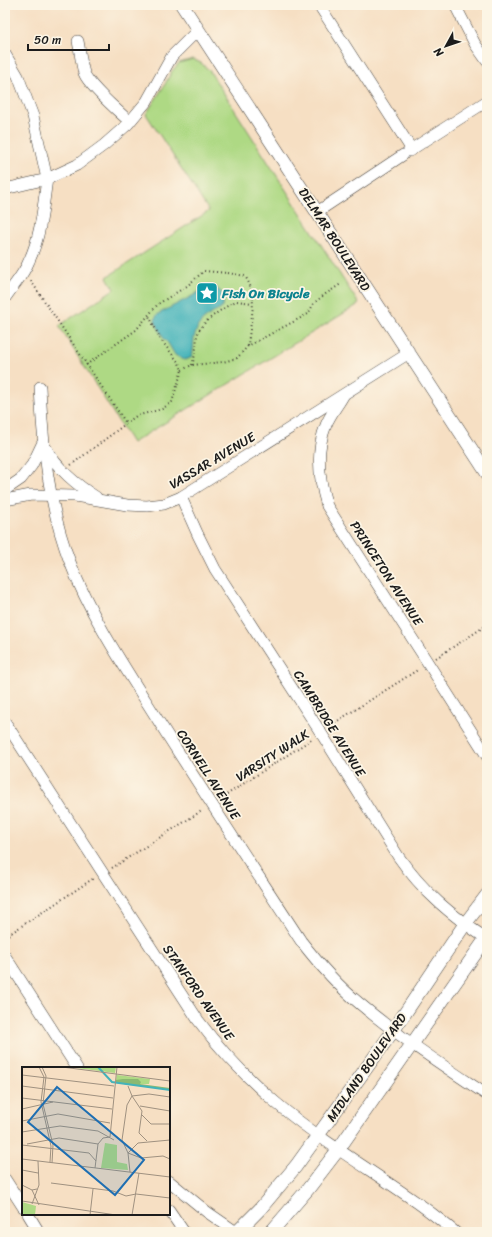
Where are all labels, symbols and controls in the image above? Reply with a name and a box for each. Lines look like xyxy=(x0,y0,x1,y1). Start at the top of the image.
scale bar xyxy=(28,26,109,52)
north arrow xyxy=(426,26,466,66)
text: 50 m xyxy=(34,29,61,51)
text: N xyxy=(429,43,449,62)
street label: DELMAR BOULEVARD xyxy=(292,183,377,296)
place icon: Fish On Bicycle xyxy=(194,280,220,306)
place label: Fish On Bicycle xyxy=(221,282,310,305)
street label: VASSAR AVENUE xyxy=(165,425,261,495)
street label: PRINCETON AVENUE xyxy=(344,516,430,631)
street label: CAMBRIDGE AVENUE xyxy=(287,665,372,782)
street label: VARSITY WALK xyxy=(231,722,315,788)
street label: CORNELL AVENUE xyxy=(171,724,247,825)
street label: STANFORD AVENUE xyxy=(157,939,241,1046)
street label: MIDLAND BOULEVARD xyxy=(320,1008,413,1126)
inset map xyxy=(22,1067,170,1215)

